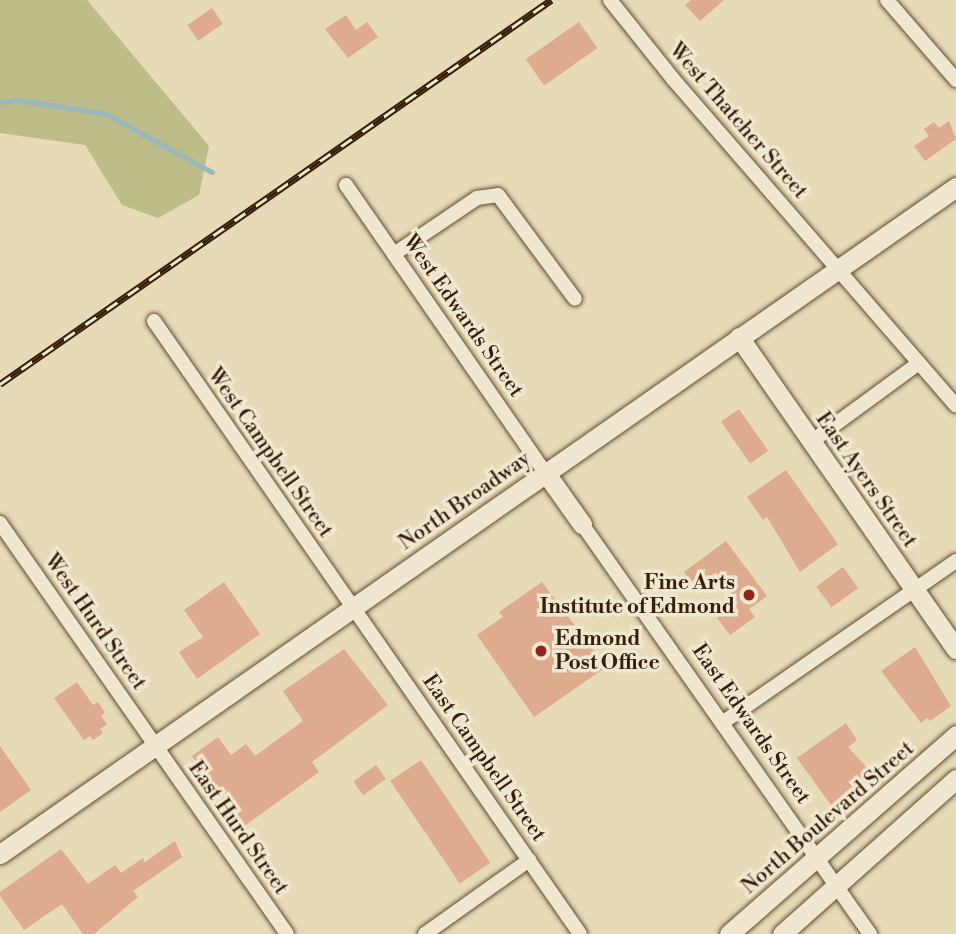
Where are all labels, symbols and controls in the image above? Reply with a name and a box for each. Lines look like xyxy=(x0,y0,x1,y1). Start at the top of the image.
street label: West Thatcher Street xyxy=(663,38,813,204)
street label: West Edwards Street xyxy=(397,230,529,402)
street label: West Campbell Street xyxy=(202,363,338,543)
street label: East Ayers Street xyxy=(810,407,922,553)
street label: North Broadway xyxy=(394,446,536,556)
street label: West Hurd Street xyxy=(39,549,151,695)
place label: Fine Arts Institute of Edmond xyxy=(540,570,735,620)
marker: Fine Arts Institute of Edmond xyxy=(741,587,757,603)
place label: Edmond Post Office xyxy=(555,626,660,676)
street label: East Edwards Street xyxy=(686,639,816,809)
marker: Edmond Post Office xyxy=(533,643,549,659)
street label: East Campbell Street xyxy=(417,670,551,846)
street label: North Boulevard Street xyxy=(737,736,919,900)
street label: East Hurd Street xyxy=(183,756,293,900)

